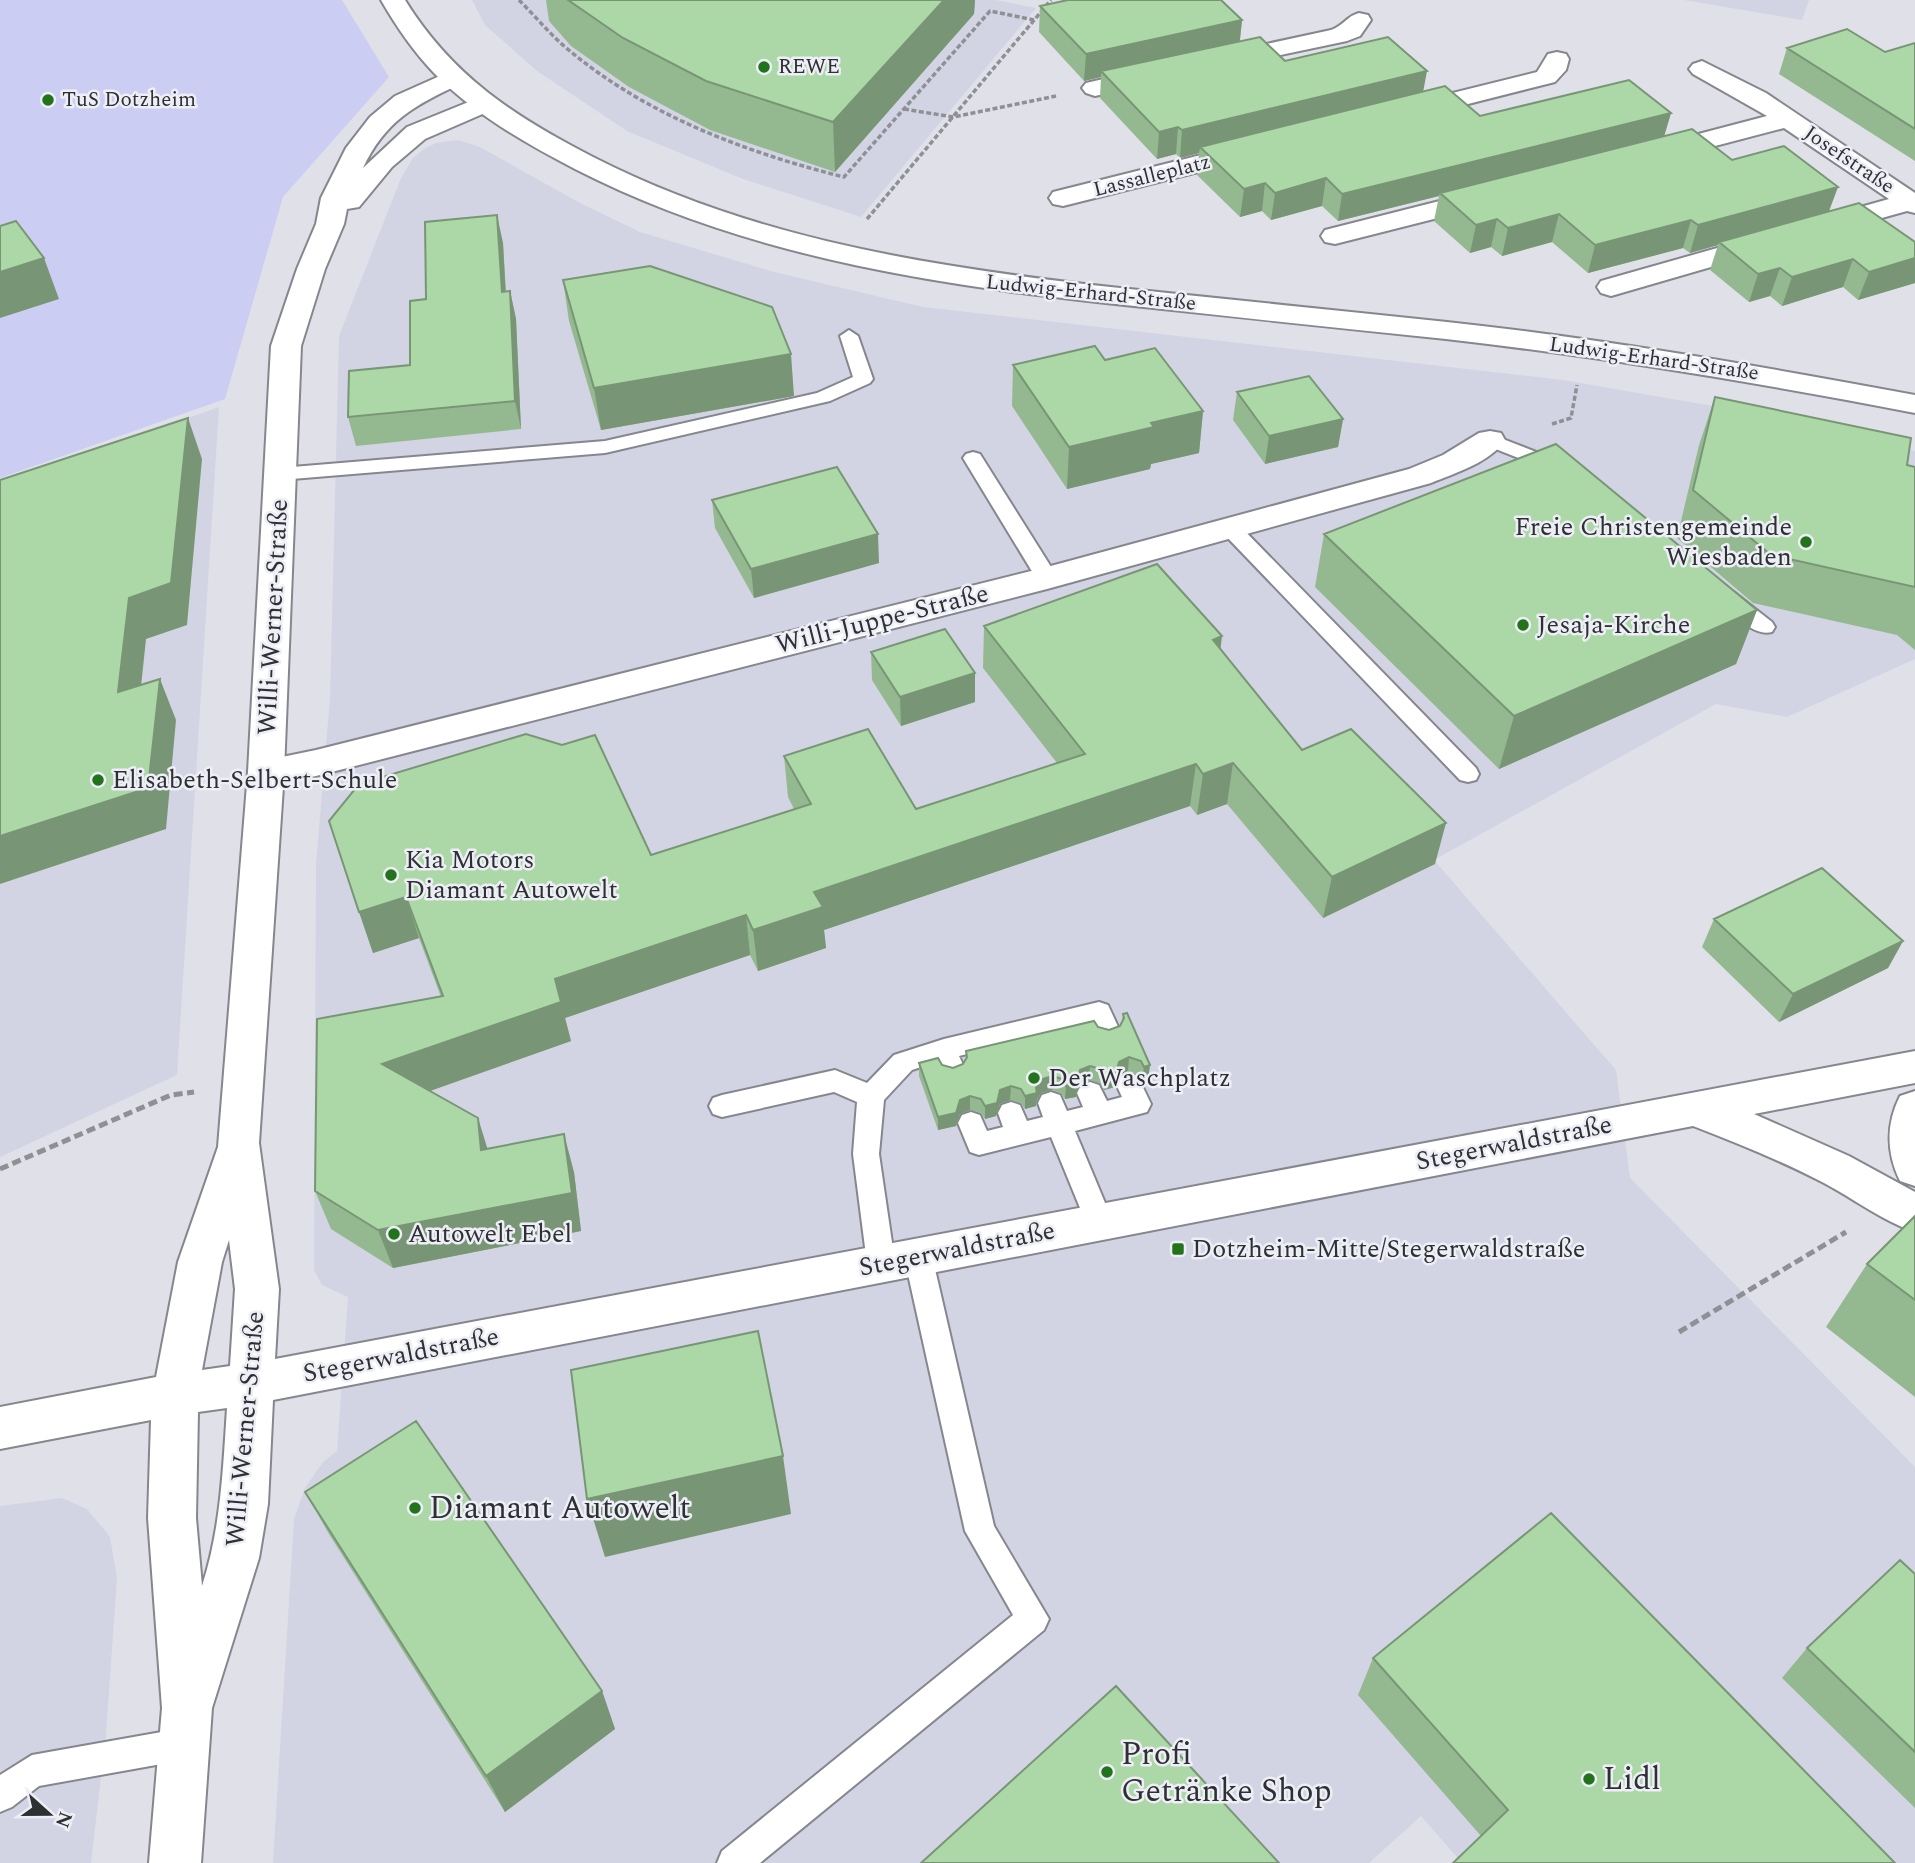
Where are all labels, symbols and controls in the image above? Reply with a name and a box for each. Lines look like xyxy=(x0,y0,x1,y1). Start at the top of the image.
place label: REWE xyxy=(778,51,840,83)
marker: REWE xyxy=(756,59,772,75)
place label: TuS Dotzheim xyxy=(62,84,196,116)
marker: TuS Dotzheim xyxy=(40,92,56,108)
street label: Josefstraße xyxy=(1797,118,1901,202)
street label: Lassalleplatz xyxy=(1090,146,1214,206)
street label: Ludwig-Erhard-Straße xyxy=(984,266,1198,320)
street label: Ludwig-Erhard-Straße xyxy=(1547,328,1761,390)
street label: Willi-Werner-Straße xyxy=(247,498,299,736)
place label: Freie Christengemeinde Wiesbaden xyxy=(1515,507,1792,577)
marker: Freie Christengemeinde Wiesbaden xyxy=(1798,534,1814,550)
street label: Willi-Juppe-Straße xyxy=(771,573,993,665)
place label: Jesaja-Kirche xyxy=(1537,605,1690,645)
marker: Jesaja-Kirche xyxy=(1515,617,1531,633)
place label: Elisabeth-Selbert-Schule xyxy=(112,760,397,800)
marker: Elisabeth-Selbert-Schule xyxy=(90,772,106,788)
place label: Kia Motors Diamant Autowelt xyxy=(405,840,618,910)
marker: Kia Motors Diamant Autowelt xyxy=(383,867,399,883)
place label: Der Waschplatz xyxy=(1048,1058,1231,1098)
marker: Der Waschplatz xyxy=(1026,1070,1042,1086)
street label: Stegerwaldstraße xyxy=(1412,1104,1616,1182)
street label: Stegerwaldstraße xyxy=(855,1210,1059,1288)
place label: Autowelt Ebel xyxy=(408,1214,572,1254)
marker: Autowelt Ebel xyxy=(386,1226,402,1242)
place label: Dotzheim-Mitte/Stegerwaldstraße xyxy=(1192,1229,1585,1269)
marker: Dotzheim-Mitte/Stegerwaldstraße xyxy=(1170,1241,1186,1257)
street label: Willi-Werner-Straße xyxy=(215,1309,275,1549)
street label: Stegerwaldstraße xyxy=(299,1316,503,1394)
place label: Diamant Autowelt xyxy=(429,1484,691,1533)
marker: Diamant Autowelt xyxy=(407,1500,423,1516)
place label: Profi Getränke Shop xyxy=(1121,1730,1332,1816)
place label: Lidl xyxy=(1603,1755,1661,1804)
marker: Profi Getränke Shop xyxy=(1099,1764,1115,1780)
marker: Lidl xyxy=(1581,1771,1597,1787)
north arrow xyxy=(14,1779,84,1849)
text: N xyxy=(47,1807,80,1832)

